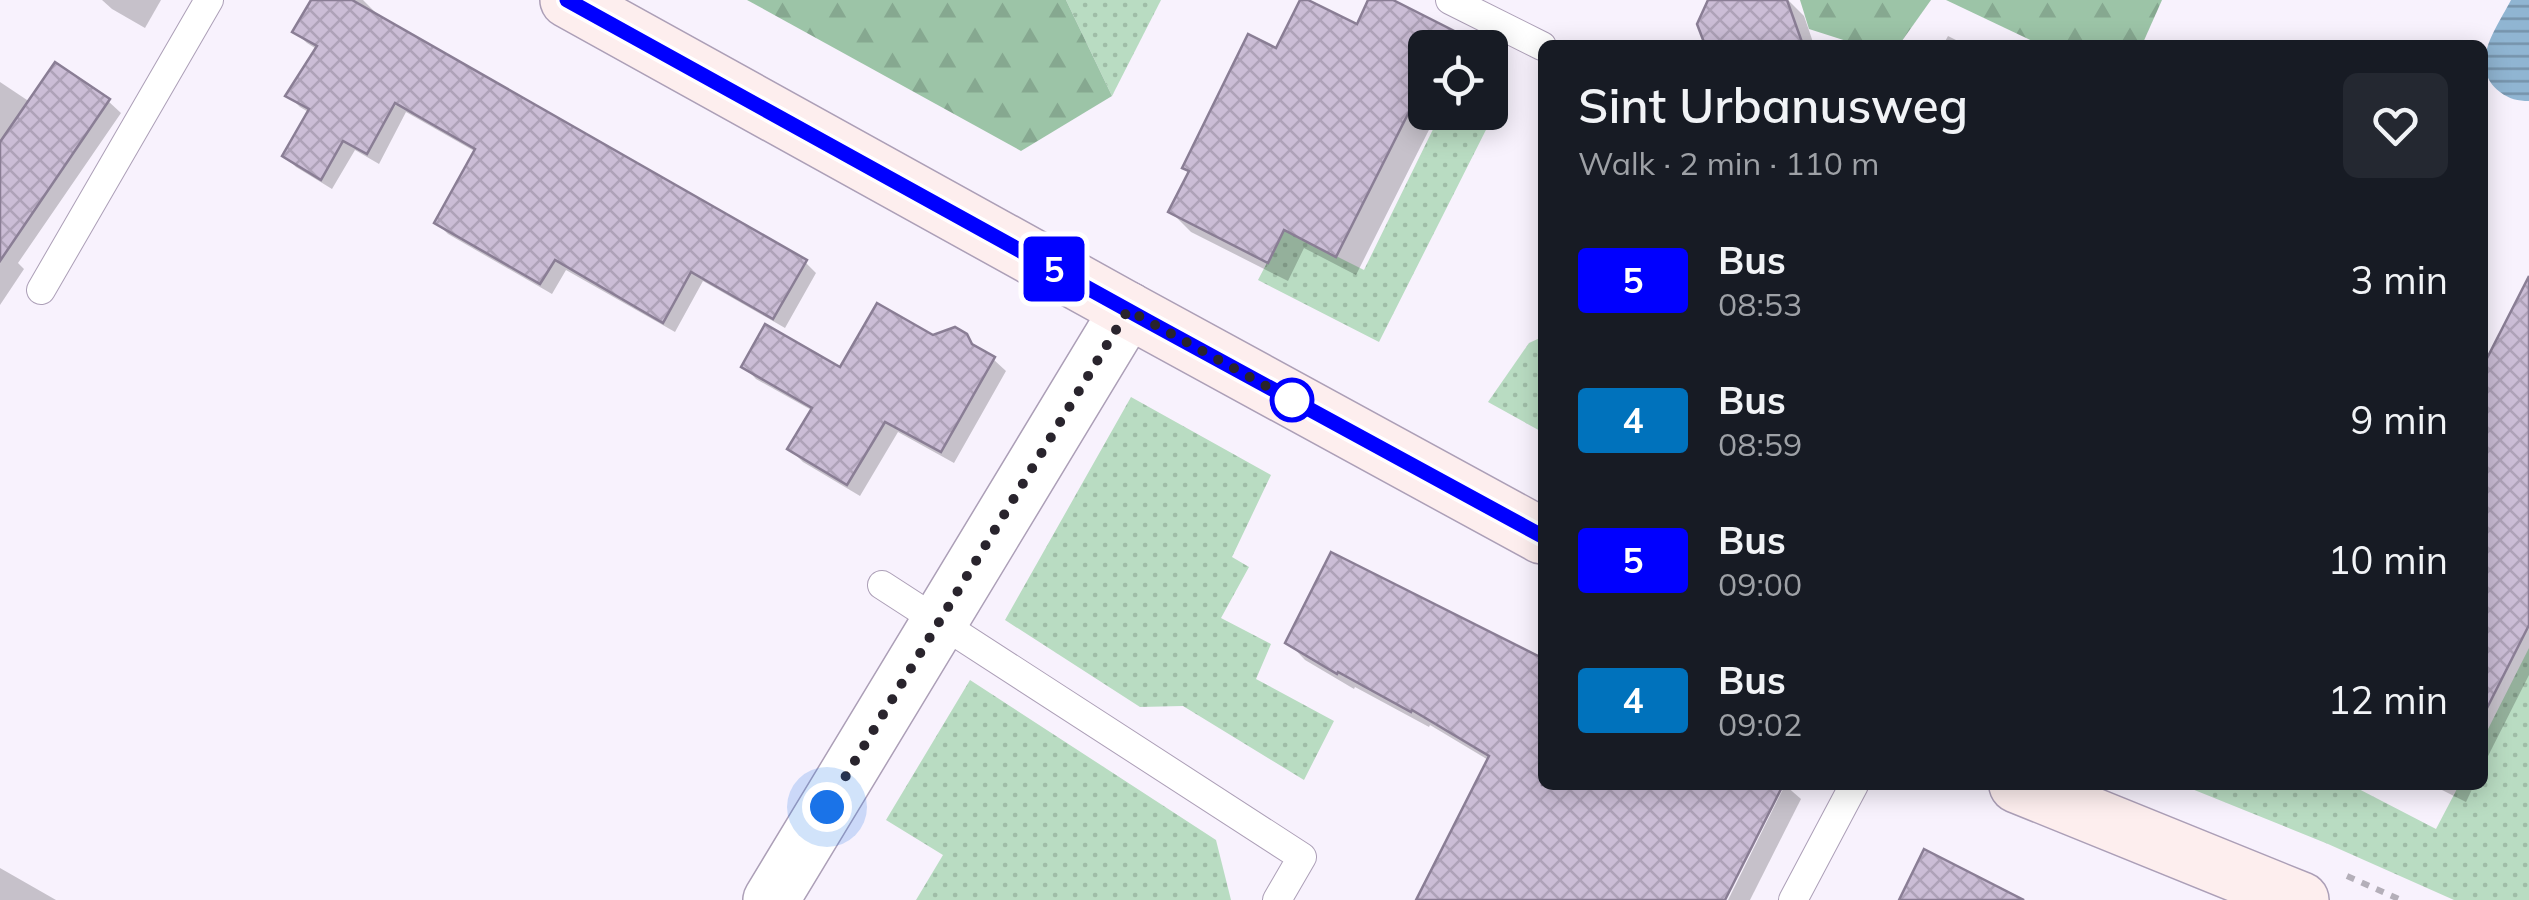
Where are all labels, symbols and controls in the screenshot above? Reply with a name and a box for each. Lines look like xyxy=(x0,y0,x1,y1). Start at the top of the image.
map controls xyxy=(1408,30,1508,130)
button: locate xyxy=(1408,30,1508,130)
button: heart xyxy=(2343,73,2448,178)
text: Sint Urbanusweg xyxy=(1578,75,1968,135)
text: Walk · 2 min · 110 m xyxy=(1578,143,1879,183)
line badge: 5 xyxy=(1022,236,1086,302)
text: Bus xyxy=(1718,236,1786,284)
text: 5 xyxy=(1043,247,1065,291)
text: 3 min xyxy=(2351,256,2448,304)
text: 5 xyxy=(1622,258,1644,302)
text: 08:53 xyxy=(1718,284,1802,324)
text: Bus xyxy=(1718,376,1786,424)
unlabelled marker xyxy=(1271,379,1313,421)
text: 9 min xyxy=(2351,396,2448,444)
text: 4 xyxy=(1622,398,1644,442)
text: 08:59 xyxy=(1718,424,1802,464)
text: Bus xyxy=(1718,516,1786,564)
text: 10 min xyxy=(2328,536,2448,584)
text: 5 xyxy=(1622,538,1644,582)
text: 09:00 xyxy=(1718,564,1802,604)
text: Bus xyxy=(1718,656,1786,704)
text: 12 min xyxy=(2328,676,2448,724)
text: 4 xyxy=(1622,678,1644,722)
text: 09:02 xyxy=(1718,704,1802,744)
your location xyxy=(802,782,852,832)

